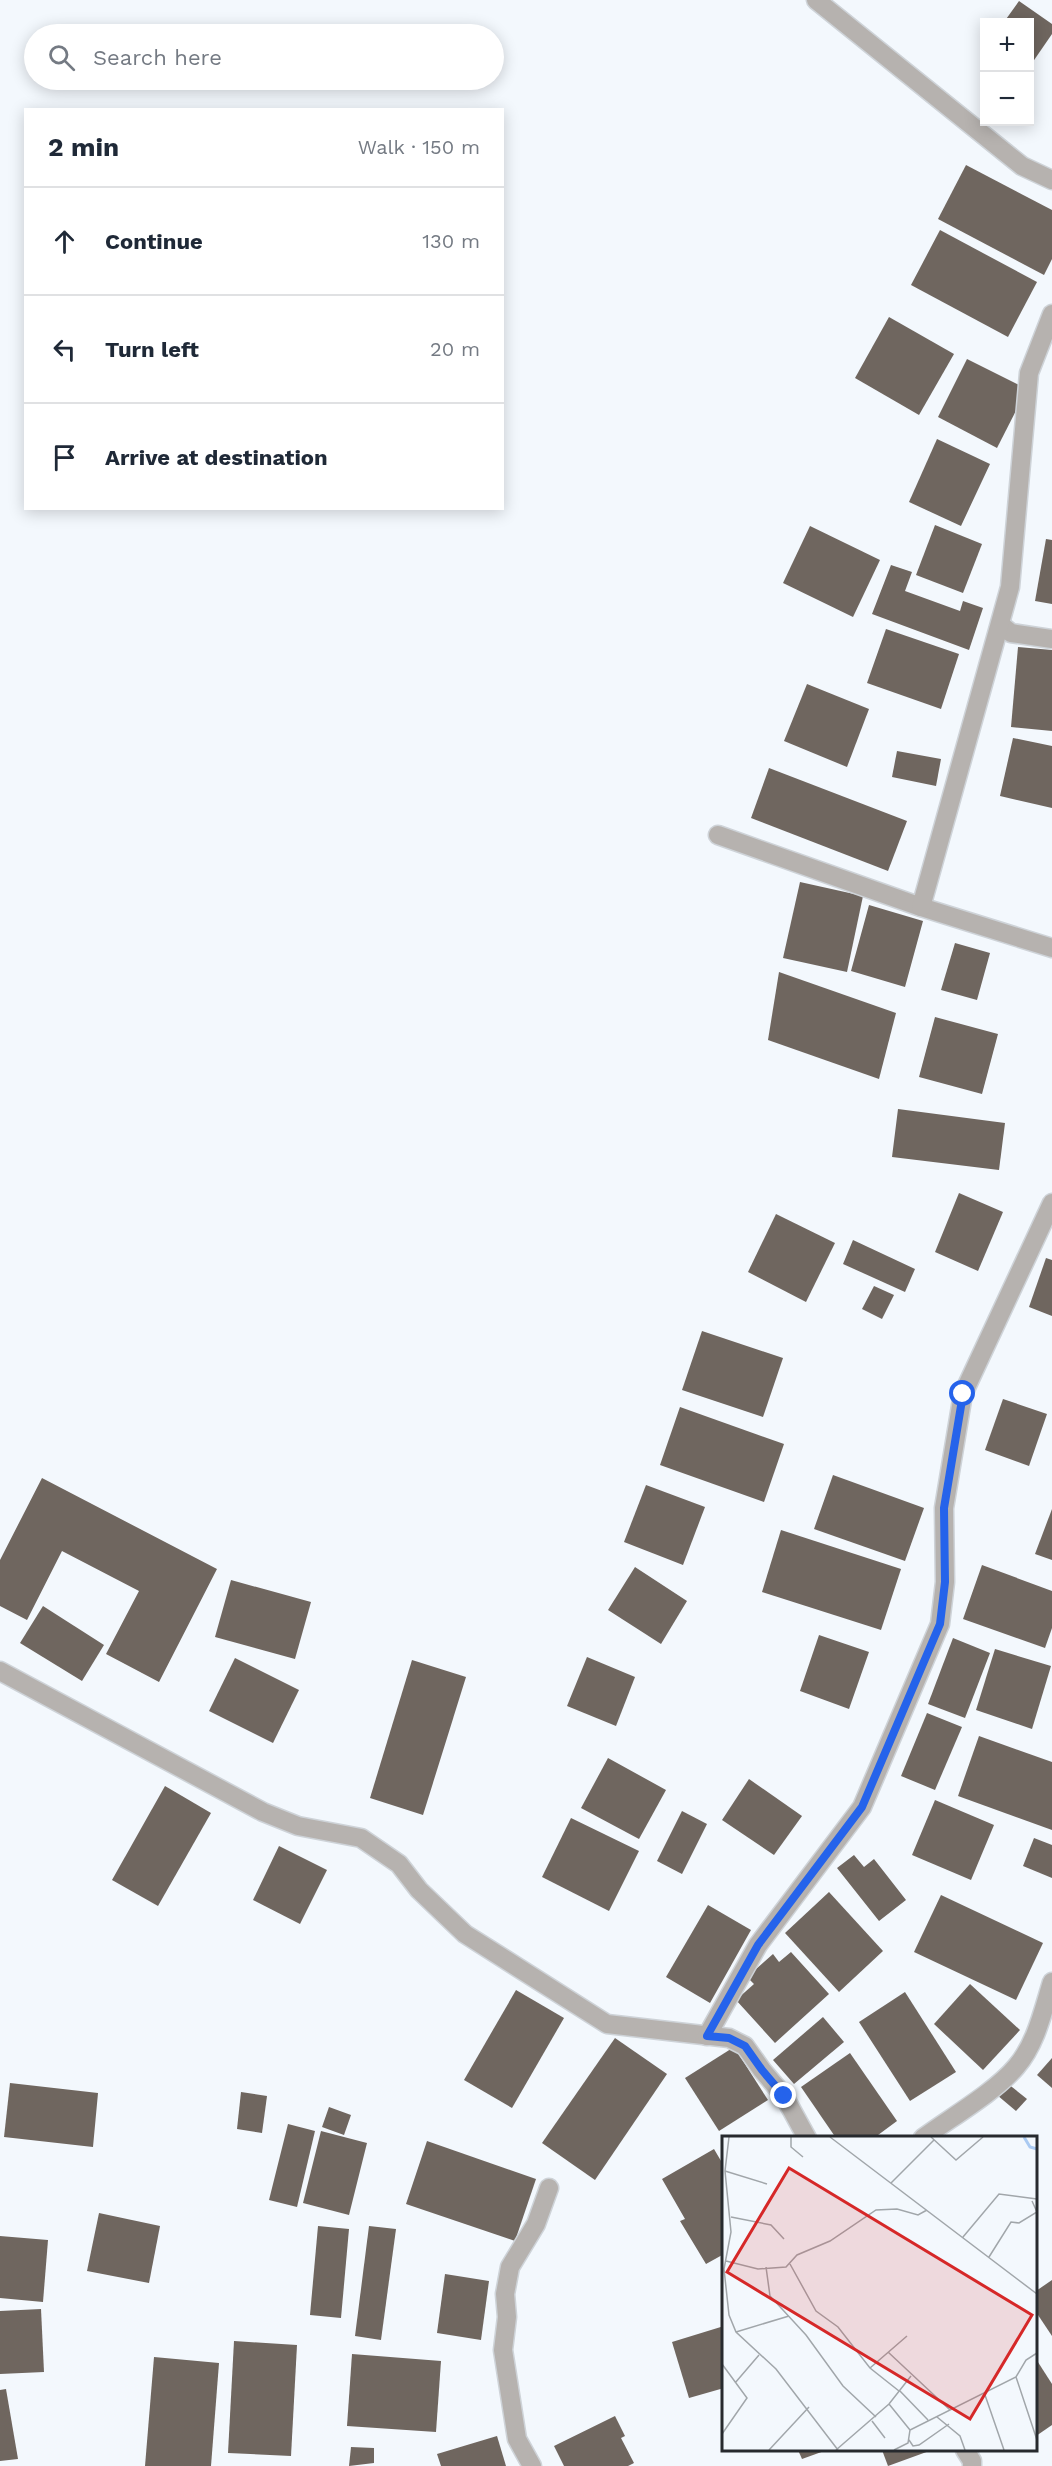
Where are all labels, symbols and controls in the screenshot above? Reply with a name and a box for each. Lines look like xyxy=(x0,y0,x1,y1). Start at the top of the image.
map controls xyxy=(980,18,1034,126)
button: + xyxy=(980,18,1034,72)
search box xyxy=(24,24,504,90)
icon: search xyxy=(45,41,78,74)
text: Search here xyxy=(93,45,222,70)
button: − xyxy=(980,72,1034,126)
text: 2 min xyxy=(48,132,119,162)
text: Walk · 150 m xyxy=(358,135,480,159)
icon: ahead xyxy=(48,225,81,258)
text: Continue xyxy=(105,229,203,254)
text: 130 m xyxy=(422,229,480,253)
icon: left xyxy=(48,333,81,366)
text: Turn left xyxy=(105,337,199,362)
text: 20 m xyxy=(430,337,480,361)
icon: arrive xyxy=(48,441,81,474)
text: Arrive at destination xyxy=(105,445,328,470)
route start xyxy=(949,1380,975,1406)
route end xyxy=(770,2082,796,2108)
inset map xyxy=(722,2136,1037,2451)

